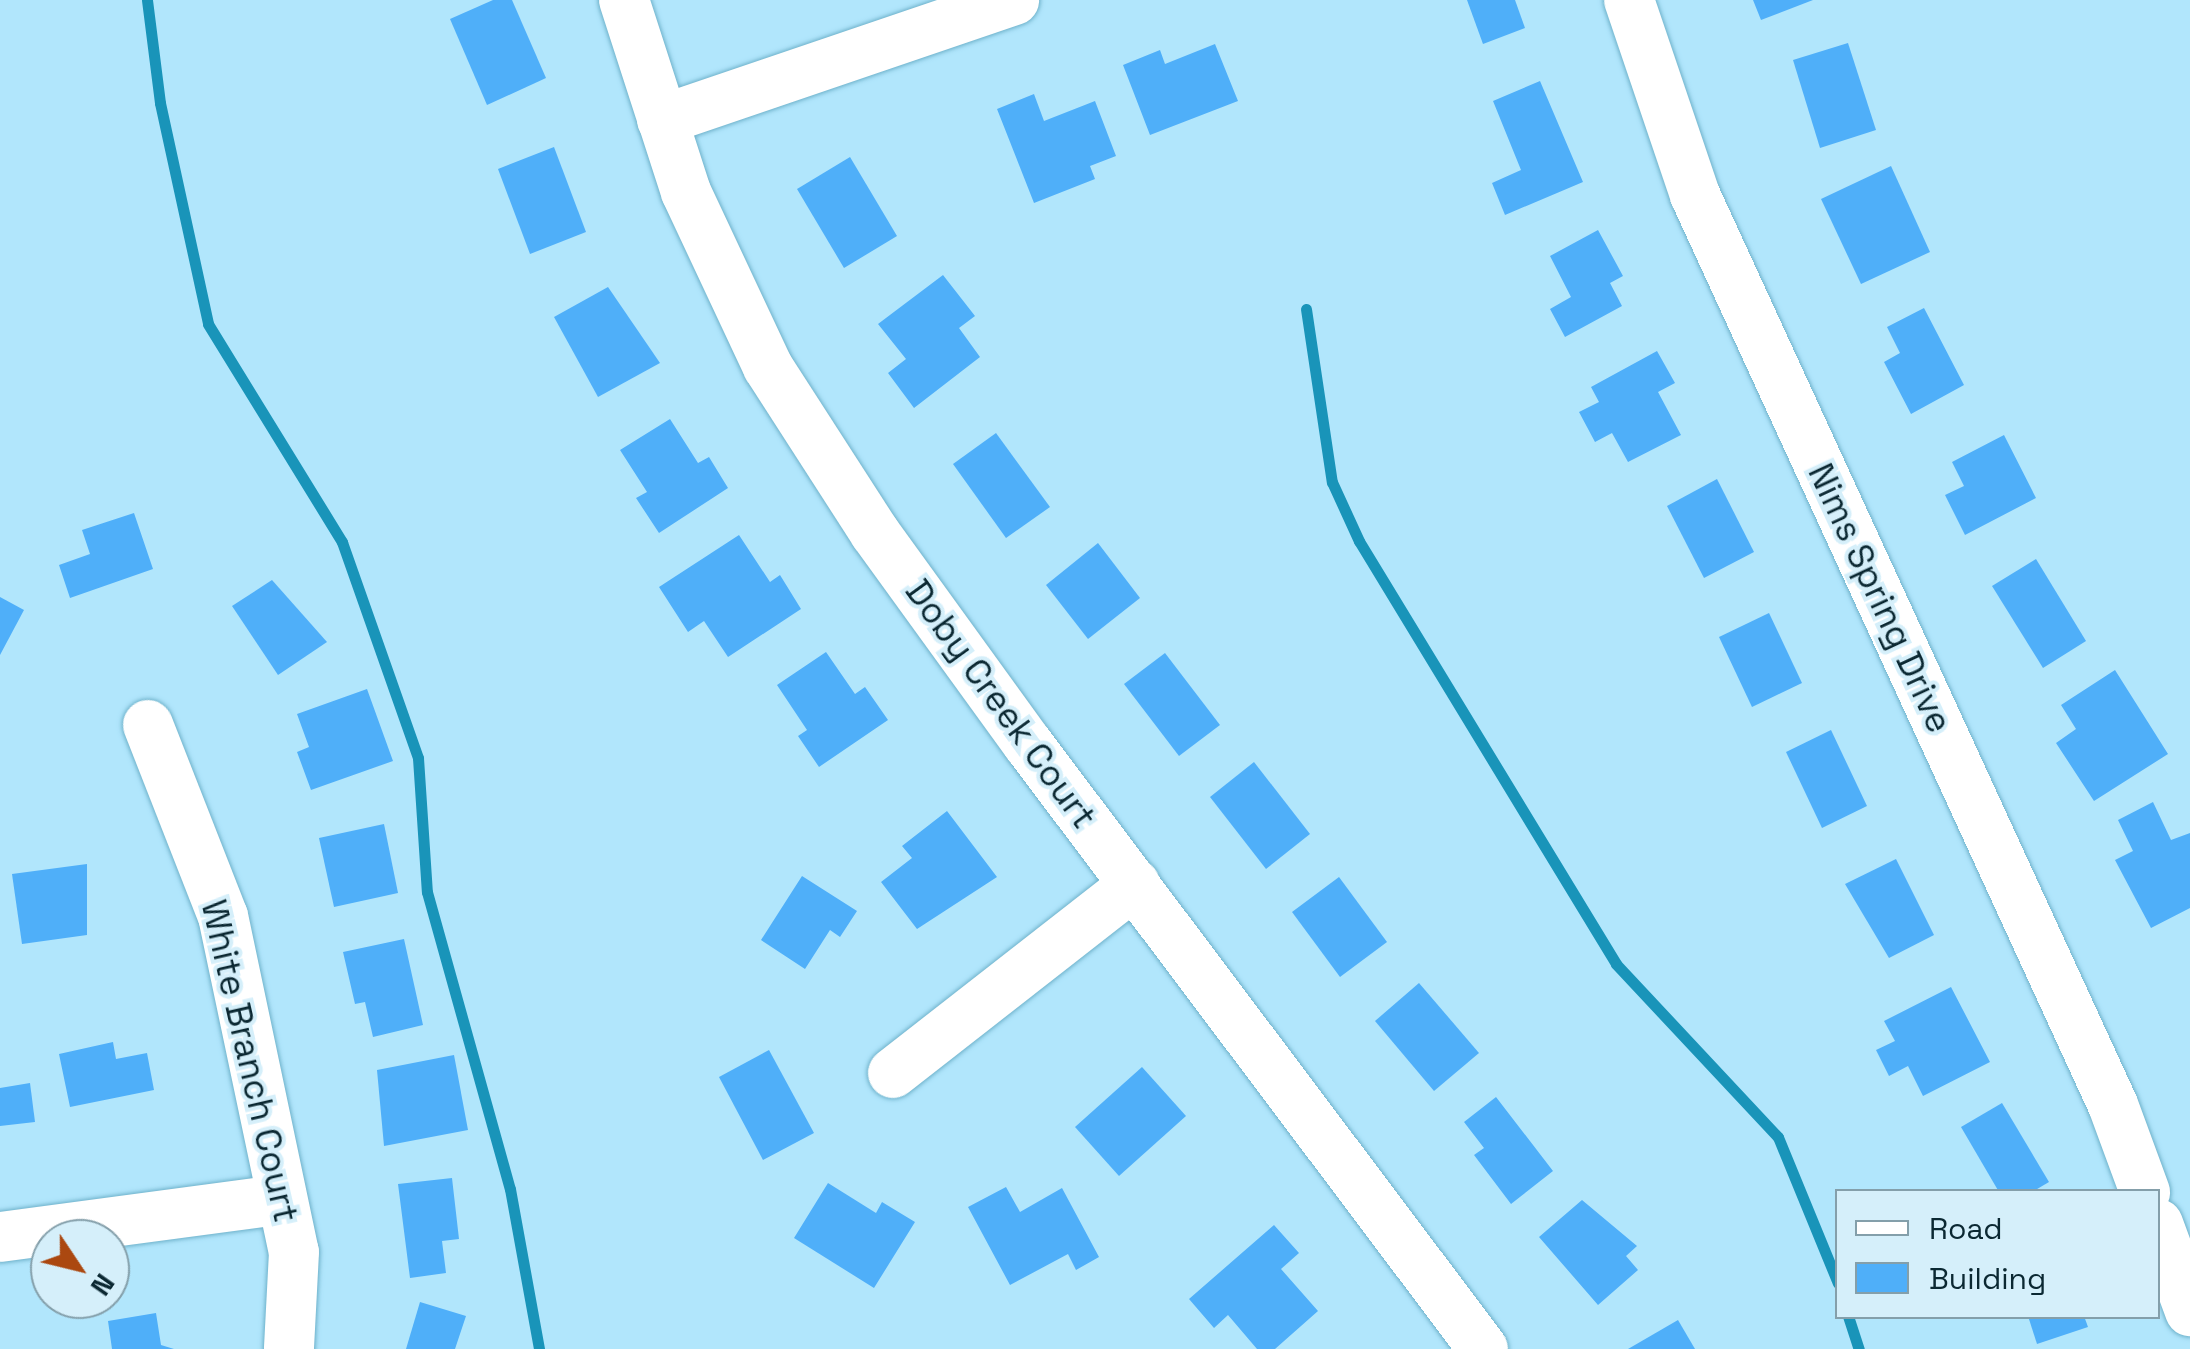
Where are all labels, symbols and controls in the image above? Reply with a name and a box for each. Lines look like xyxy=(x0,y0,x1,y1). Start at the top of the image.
street label: Nims Spring Drive xyxy=(1799,457,1961,739)
street label: Doby Creek Court xyxy=(897,572,1105,836)
street label: White Branch Court xyxy=(192,896,308,1226)
legend xyxy=(1835,1189,2160,1319)
text: Road xyxy=(1929,1209,2003,1248)
north arrow xyxy=(30,1219,130,1319)
text: Building xyxy=(1929,1259,2046,1298)
text: N xyxy=(83,1267,123,1303)

